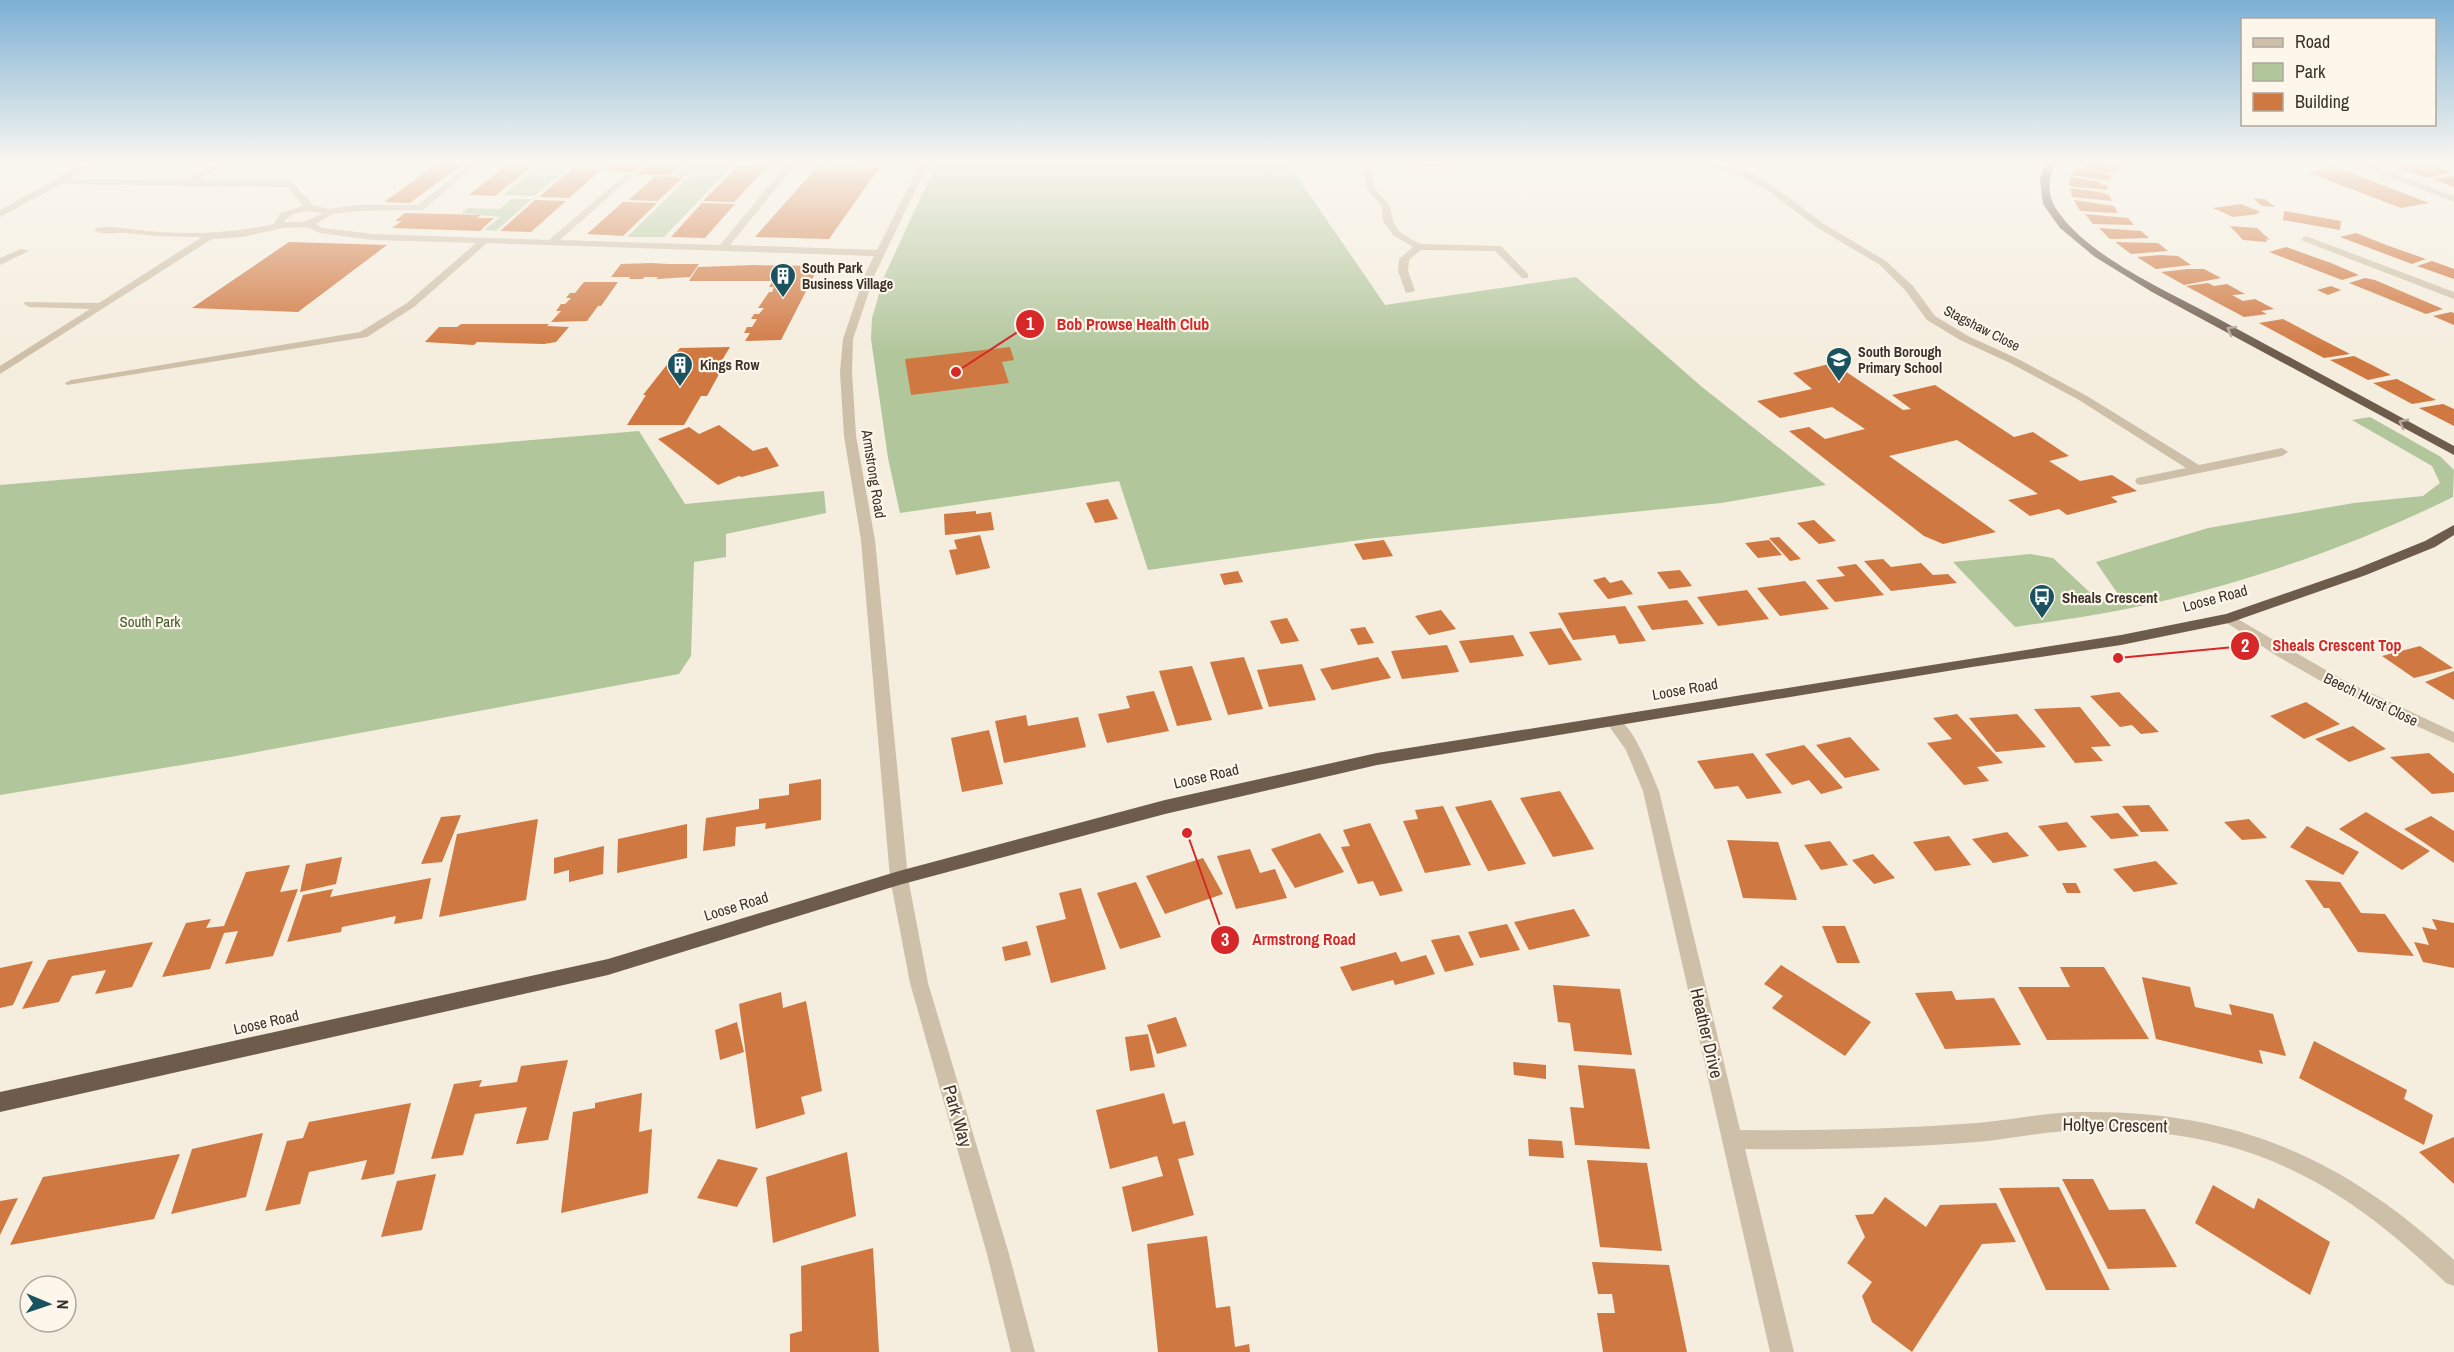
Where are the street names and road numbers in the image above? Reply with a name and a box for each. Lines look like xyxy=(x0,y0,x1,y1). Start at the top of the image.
street label: Stagshaw Close xyxy=(1941,301,2023,355)
street label: Armstrong Road xyxy=(856,427,891,520)
street label: Loose Road xyxy=(2180,579,2250,617)
street label: Beech Hurst Close xyxy=(2320,667,2422,731)
street label: Loose Road xyxy=(1651,673,1719,705)
street label: Loose Road xyxy=(1171,758,1241,794)
street label: Loose Road xyxy=(701,886,771,926)
street label: Heather Drive xyxy=(1684,985,1730,1081)
street label: Loose Road xyxy=(231,1004,301,1040)
street label: Park Way xyxy=(937,1082,979,1151)
street label: Holtye Crescent xyxy=(2062,1112,2168,1138)

